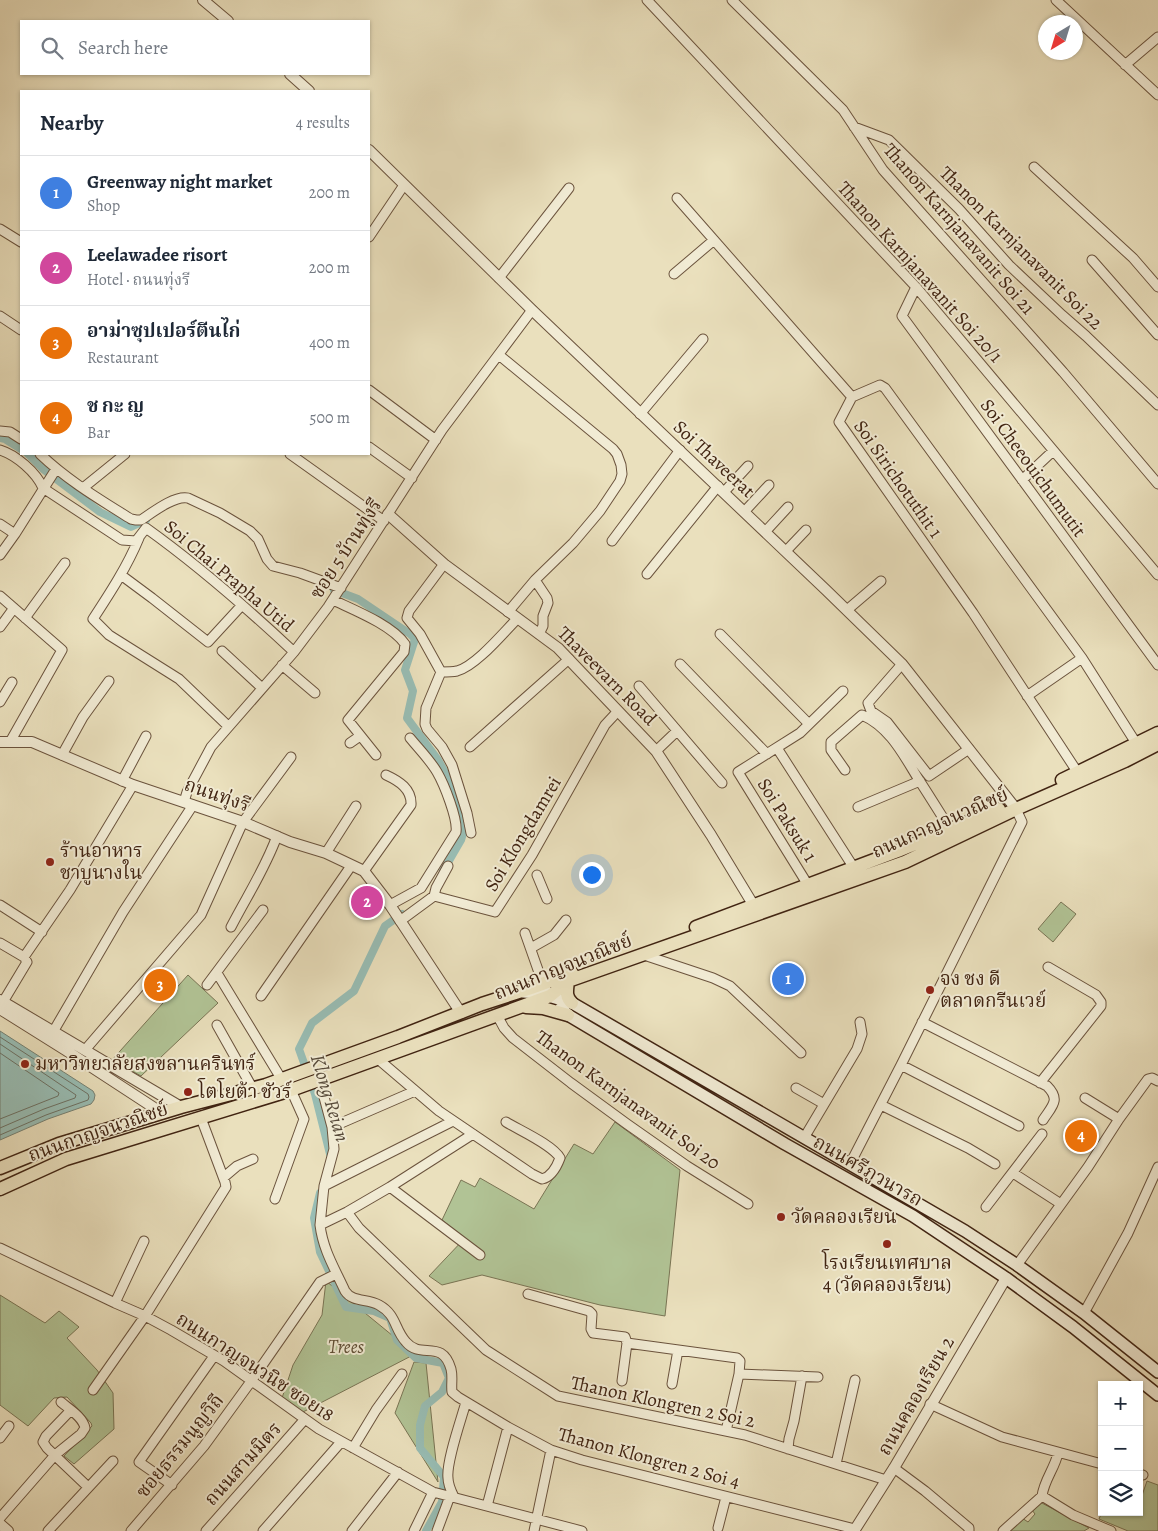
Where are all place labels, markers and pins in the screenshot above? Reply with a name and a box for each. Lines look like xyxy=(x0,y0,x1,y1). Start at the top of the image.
place label: ร้านอาหาร ชาบูนางใน xyxy=(60,838,142,886)
marker: ร้านอาหาร ชาบูนางใน xyxy=(44,856,56,868)
pin: 2 xyxy=(351,883,383,921)
pin: 1 xyxy=(772,960,804,998)
pin: 3 xyxy=(144,966,176,1004)
place label: จง ชง ดี ตลาดกรีนเวย์ xyxy=(940,966,1046,1014)
marker: จง ชง ดี ตลาดกรีนเวย์ xyxy=(924,984,936,996)
place label: มหาวิทยาลัยสงขลานครินทร์ xyxy=(35,1051,256,1077)
marker: มหาวิทยาลัยสงขลานครินทร์ xyxy=(19,1058,31,1070)
place label: โตโยต้า ชัวร์ xyxy=(197,1077,292,1105)
marker: โตโยต้า ชัวร์ xyxy=(182,1086,194,1098)
pin: 4 xyxy=(1065,1117,1097,1155)
place label: วัดคลองเรียน xyxy=(791,1204,897,1230)
marker: วัดคลองเรียน xyxy=(775,1211,787,1223)
marker: โรงเรียนเทศบาล 4 (วัดคลองเรียน) xyxy=(881,1238,893,1250)
place label: โรงเรียนเทศบาล 4 (วัดคลองเรียน) xyxy=(821,1248,952,1298)

